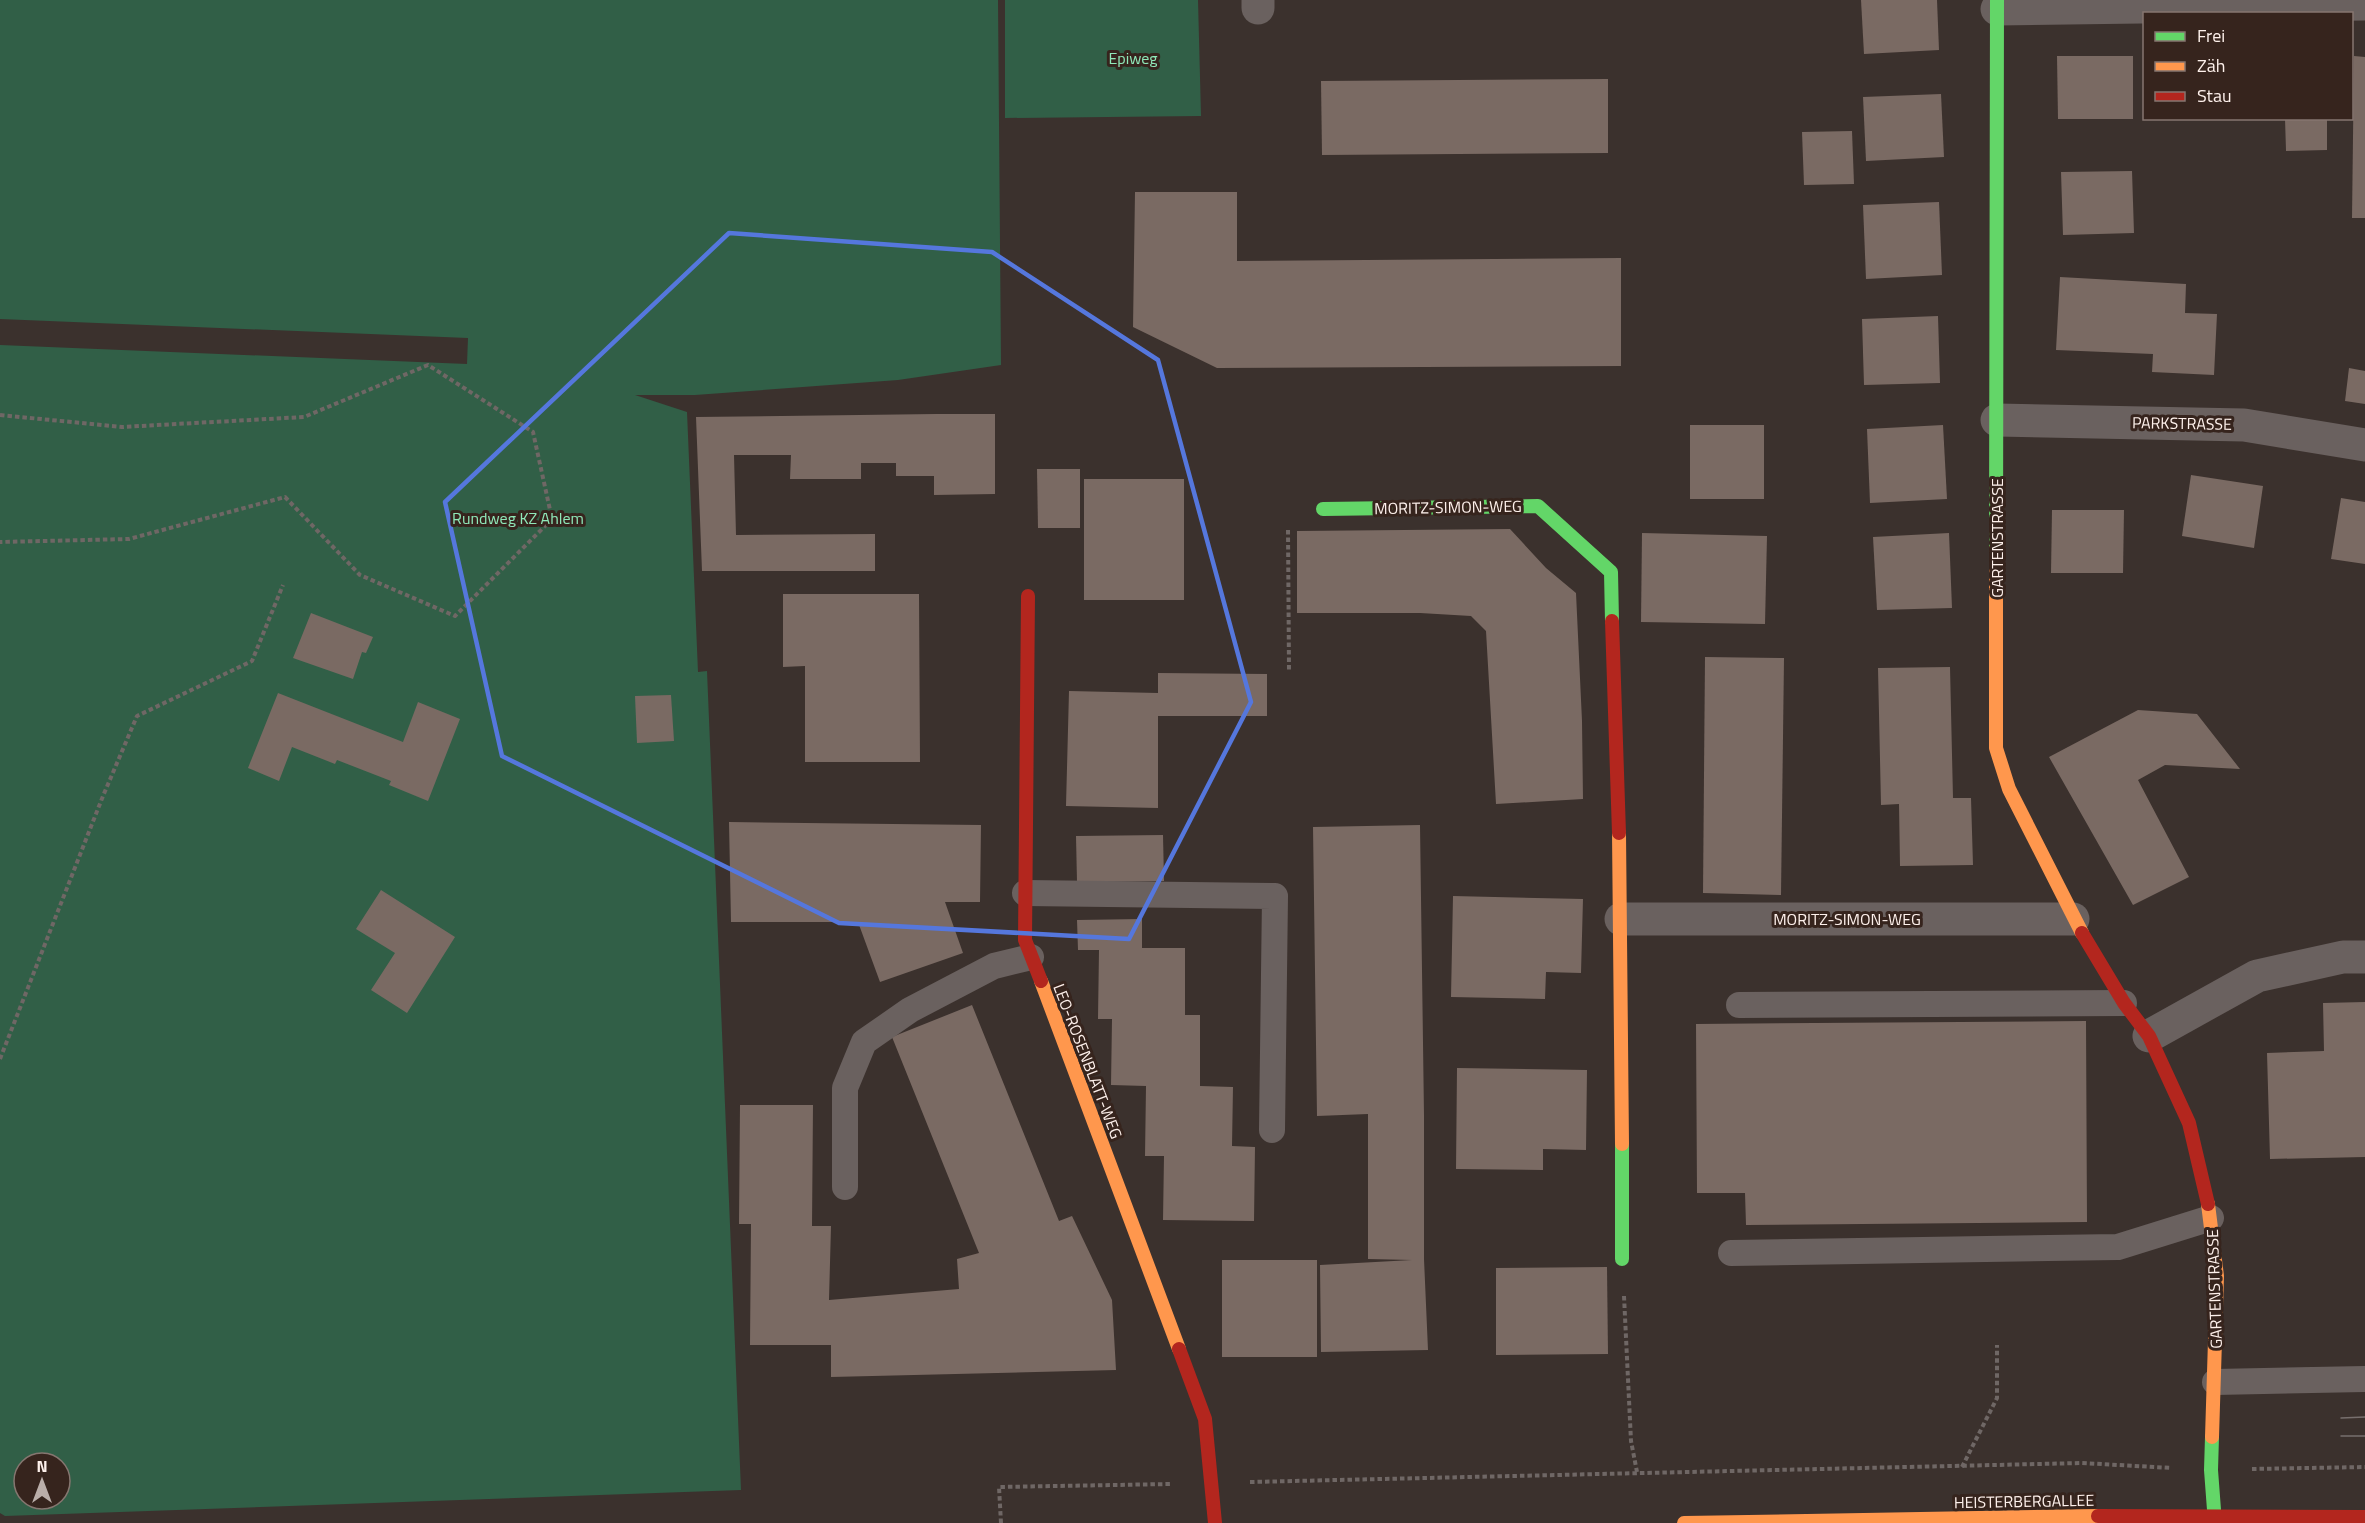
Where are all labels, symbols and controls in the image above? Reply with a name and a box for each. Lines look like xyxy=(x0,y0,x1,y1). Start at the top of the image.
legend xyxy=(2143,12,2353,120)
text: Frei xyxy=(2197,22,2225,49)
park label: Epiweg xyxy=(1108,46,1158,70)
text: Zäh xyxy=(2197,52,2225,79)
text: Stau xyxy=(2197,82,2232,109)
street label: PARKSTRASSE xyxy=(2132,410,2232,436)
street label: GARTENSTRASSE xyxy=(1985,478,2009,598)
street label: MORITZ-SIMON-WEG xyxy=(1374,494,1522,520)
park label: Rundweg KZ Ahlem xyxy=(452,506,584,530)
street label: MORITZ-SIMON-WEG xyxy=(1773,907,1921,931)
street label: LEO-ROSENBLATT-WEG xyxy=(1047,980,1129,1142)
street label: GARTENSTRASSE xyxy=(2200,1229,2228,1349)
north arrow xyxy=(12,1451,72,1511)
text: N xyxy=(36,1454,48,1478)
street label: HEISTERBERGALLEE xyxy=(1954,1488,2095,1514)

